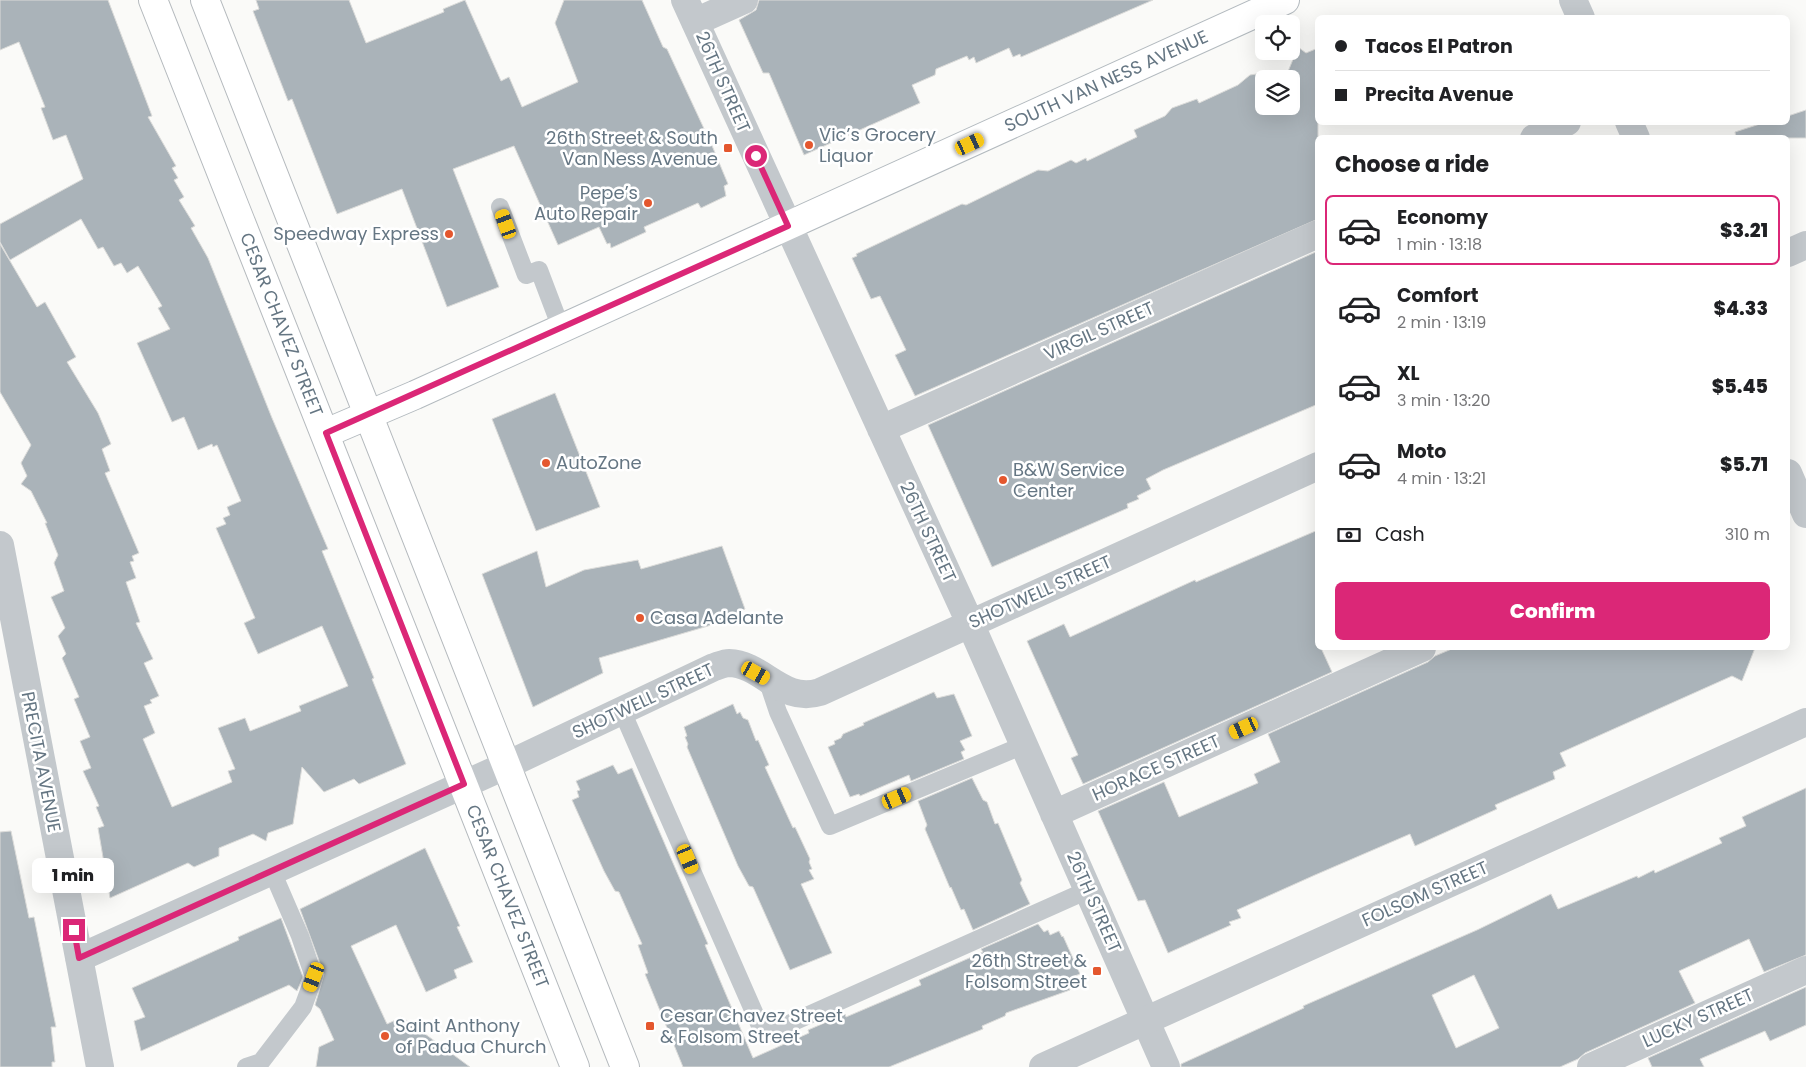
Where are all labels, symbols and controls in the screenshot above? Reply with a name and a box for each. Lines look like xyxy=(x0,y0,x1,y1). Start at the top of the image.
map controls xyxy=(1255,15,1300,115)
button: locate xyxy=(1255,15,1300,60)
street label: SOUTH VAN NESS AVENUE xyxy=(1000,24,1212,138)
street label: 26TH STREET xyxy=(690,27,757,137)
text: Tacos El Patron xyxy=(1365,33,1513,60)
button: layers xyxy=(1255,70,1300,115)
text: Precita Avenue xyxy=(1365,81,1513,108)
place label: Vic’s Grocery Liquor xyxy=(819,122,936,168)
place label: 26th Street & South Van Ness Avenue xyxy=(546,125,718,171)
car xyxy=(953,131,986,157)
marker: Vic’s Grocery Liquor xyxy=(803,139,815,151)
marker: 26th Street & South Van Ness Avenue xyxy=(722,142,734,154)
route start xyxy=(745,145,767,167)
text: Choose a ride xyxy=(1335,149,1489,180)
place label: Pepe’s Auto Repair xyxy=(534,180,638,226)
marker: Pepe’s Auto Repair xyxy=(642,197,654,209)
text: Economy xyxy=(1397,204,1488,231)
car xyxy=(493,207,518,241)
icon: car xyxy=(1337,208,1382,253)
text: $3.21 xyxy=(1720,217,1768,244)
place label: Speedway Express xyxy=(273,221,439,246)
marker: Speedway Express xyxy=(443,228,455,240)
street label: CESAR CHAVEZ STREET xyxy=(234,229,330,420)
text: 1 min · 13:18 xyxy=(1397,233,1482,256)
text: Comfort xyxy=(1397,282,1479,309)
icon: car xyxy=(1337,286,1382,331)
street label: VIRGIL STREET xyxy=(1040,295,1158,366)
text: $4.33 xyxy=(1713,295,1768,322)
text: 2 min · 13:19 xyxy=(1397,311,1486,334)
text: XL xyxy=(1397,360,1420,387)
icon: car xyxy=(1337,364,1382,409)
text: $5.45 xyxy=(1712,373,1768,400)
text: 3 min · 13:20 xyxy=(1397,389,1491,412)
text: Moto xyxy=(1397,438,1446,465)
icon: car xyxy=(1337,442,1382,487)
place label: AutoZone xyxy=(556,450,642,475)
text: $5.71 xyxy=(1720,451,1768,478)
marker: AutoZone xyxy=(540,457,552,469)
place label: B&W Service Center xyxy=(1013,457,1125,503)
text: 4 min · 13:21 xyxy=(1397,467,1486,490)
marker: B&W Service Center xyxy=(997,474,1009,486)
street label: 26TH STREET xyxy=(894,477,963,586)
icon: cash xyxy=(1335,521,1363,549)
text: Cash xyxy=(1375,521,1425,548)
text: 310 m xyxy=(1725,523,1770,546)
street label: SHOTWELL STREET xyxy=(965,549,1115,634)
button: Confirm xyxy=(1335,582,1770,640)
place label: Casa Adelante xyxy=(650,605,784,630)
marker: Casa Adelante xyxy=(634,612,646,624)
street label: SHOTWELL STREET xyxy=(568,657,718,744)
car xyxy=(739,659,772,687)
street label: PRECITA AVENUE xyxy=(16,689,67,835)
car xyxy=(1227,715,1260,741)
street label: HORACE STREET xyxy=(1088,728,1224,807)
car xyxy=(880,785,913,811)
street label: CESAR CHAVEZ STREET xyxy=(460,801,556,992)
car xyxy=(675,842,700,876)
street label: 26TH STREET xyxy=(1061,847,1128,957)
street label: FOLSOM STREET xyxy=(1358,854,1492,933)
callout: 1 min xyxy=(33,858,115,892)
text: 1 min xyxy=(52,864,94,887)
route end xyxy=(63,919,85,941)
place label: 26th Street & Folsom Street xyxy=(965,948,1088,994)
car xyxy=(301,960,326,994)
marker: 26th Street & Folsom Street xyxy=(1091,965,1103,977)
street label: LUCKY STREET xyxy=(1638,982,1758,1053)
place label: Cesar Chavez Street & Folsom Street xyxy=(660,1003,843,1049)
place label: Saint Anthony of Padua Church xyxy=(395,1013,547,1059)
marker: Cesar Chavez Street & Folsom Street xyxy=(644,1020,656,1032)
marker: Saint Anthony of Padua Church xyxy=(379,1030,391,1042)

